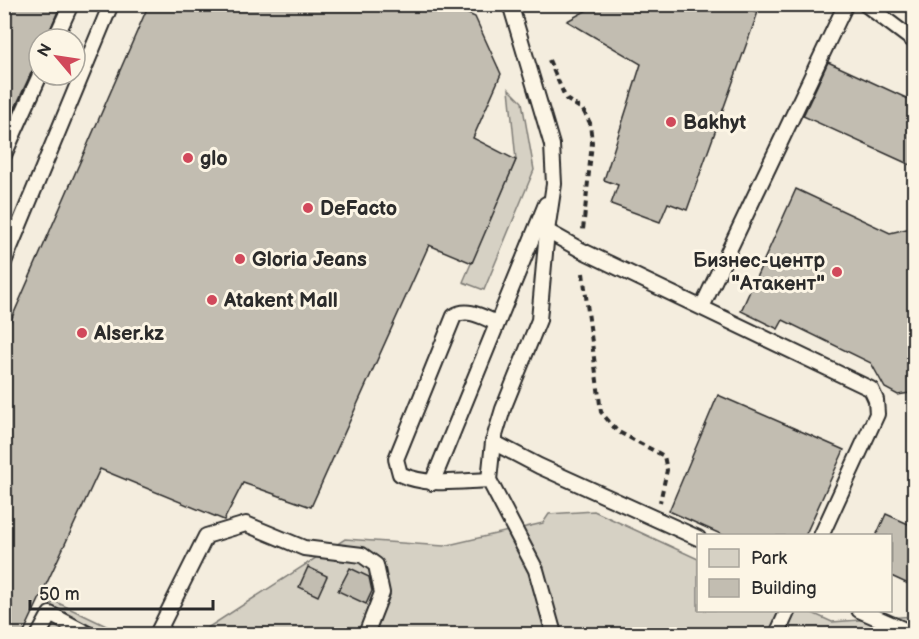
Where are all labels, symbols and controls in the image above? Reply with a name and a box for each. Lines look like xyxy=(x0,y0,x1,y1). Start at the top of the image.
north arrow xyxy=(27,27,87,87)
text: N xyxy=(34,41,56,60)
place label: Bakhyt xyxy=(683,111,747,135)
marker: Bakhyt xyxy=(664,115,678,129)
place label: glo xyxy=(200,147,228,171)
marker: glo xyxy=(181,151,195,165)
place label: DeFacto xyxy=(320,197,397,221)
marker: DeFacto xyxy=(301,201,315,215)
place label: Gloria Jeans xyxy=(252,248,367,272)
place label: Бизнес-центр "Атакент" xyxy=(693,249,825,296)
marker: Gloria Jeans xyxy=(233,252,247,266)
marker: Бизнес-центр "Атакент" xyxy=(830,265,844,279)
place label: Atakent Mall xyxy=(223,289,338,313)
marker: Atakent Mall xyxy=(205,293,219,307)
place label: Alser.kz xyxy=(93,322,164,346)
marker: Alser.kz xyxy=(75,326,89,340)
legend xyxy=(697,534,892,612)
text: Park xyxy=(751,548,787,569)
scale bar xyxy=(30,573,213,611)
text: Building xyxy=(751,578,817,599)
text: 50 m xyxy=(39,584,80,605)

